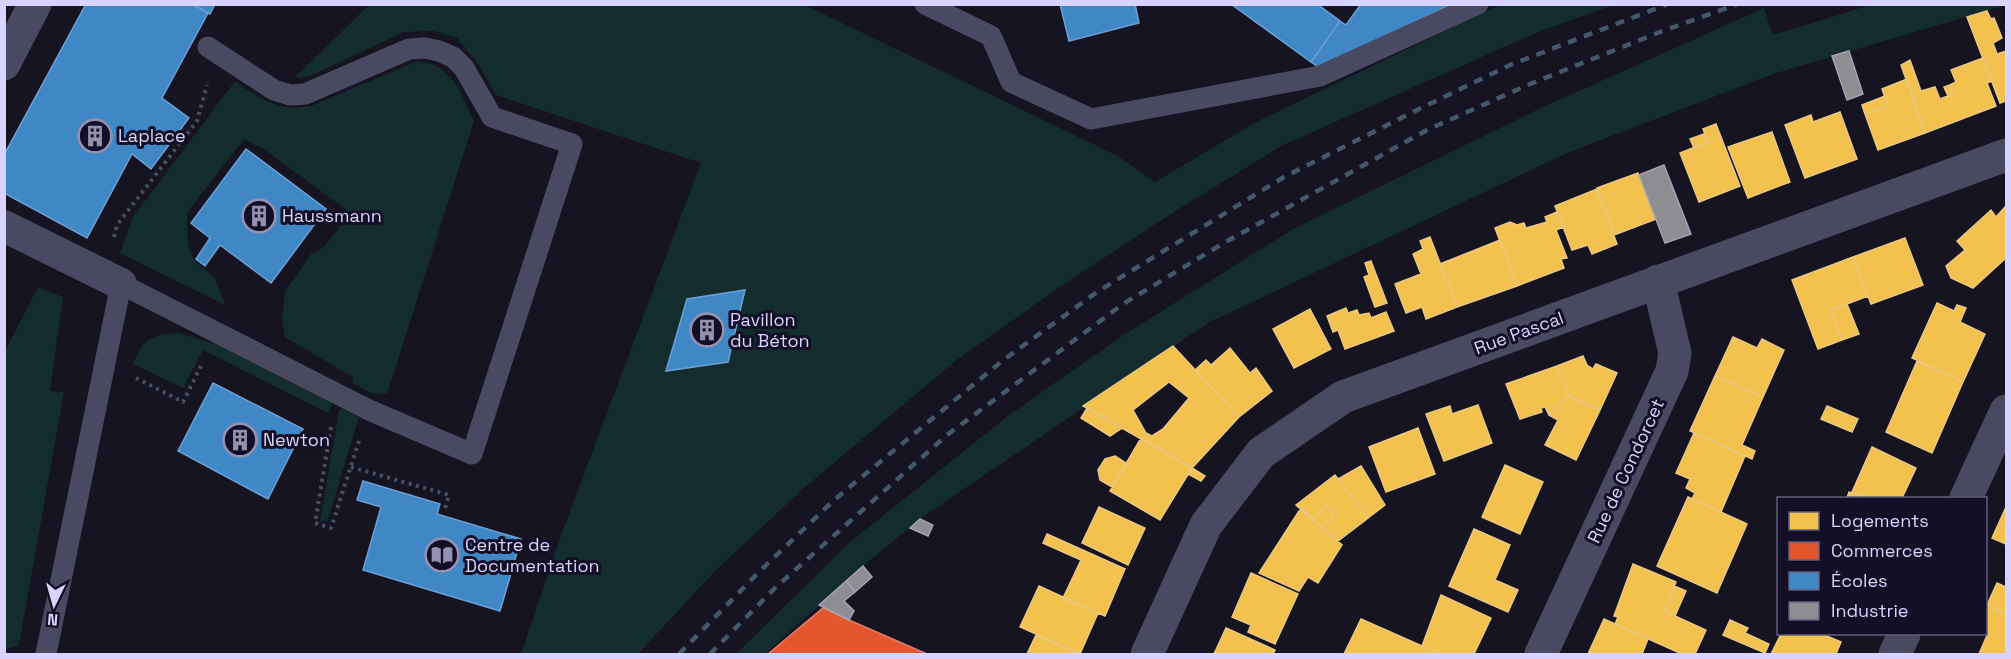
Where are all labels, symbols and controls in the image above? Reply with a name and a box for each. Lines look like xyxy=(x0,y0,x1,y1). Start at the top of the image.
building icon: Laplace xyxy=(77,118,113,154)
place label: Laplace xyxy=(118,124,186,147)
building icon: Haussmann xyxy=(241,198,277,234)
place label: Haussmann xyxy=(282,204,382,227)
street label: Rue Pascal xyxy=(1471,306,1567,359)
place label: Pavillon du Béton xyxy=(730,308,810,352)
building icon: Pavillon du Béton xyxy=(689,312,725,348)
street label: Rue de Condorcet xyxy=(1582,395,1669,547)
building icon: Newton xyxy=(222,422,258,458)
place label: Newton xyxy=(263,428,330,451)
legend xyxy=(1777,497,1987,635)
text: Logements xyxy=(1831,509,1929,532)
place label: Centre de Documentation xyxy=(465,533,600,577)
library icon: Centre de Documentation xyxy=(424,537,460,573)
text: Commerces xyxy=(1831,539,1933,562)
text: Écoles xyxy=(1831,569,1888,592)
north arrow xyxy=(24,575,84,635)
text: Industrie xyxy=(1831,599,1908,622)
text: N xyxy=(46,609,59,630)

